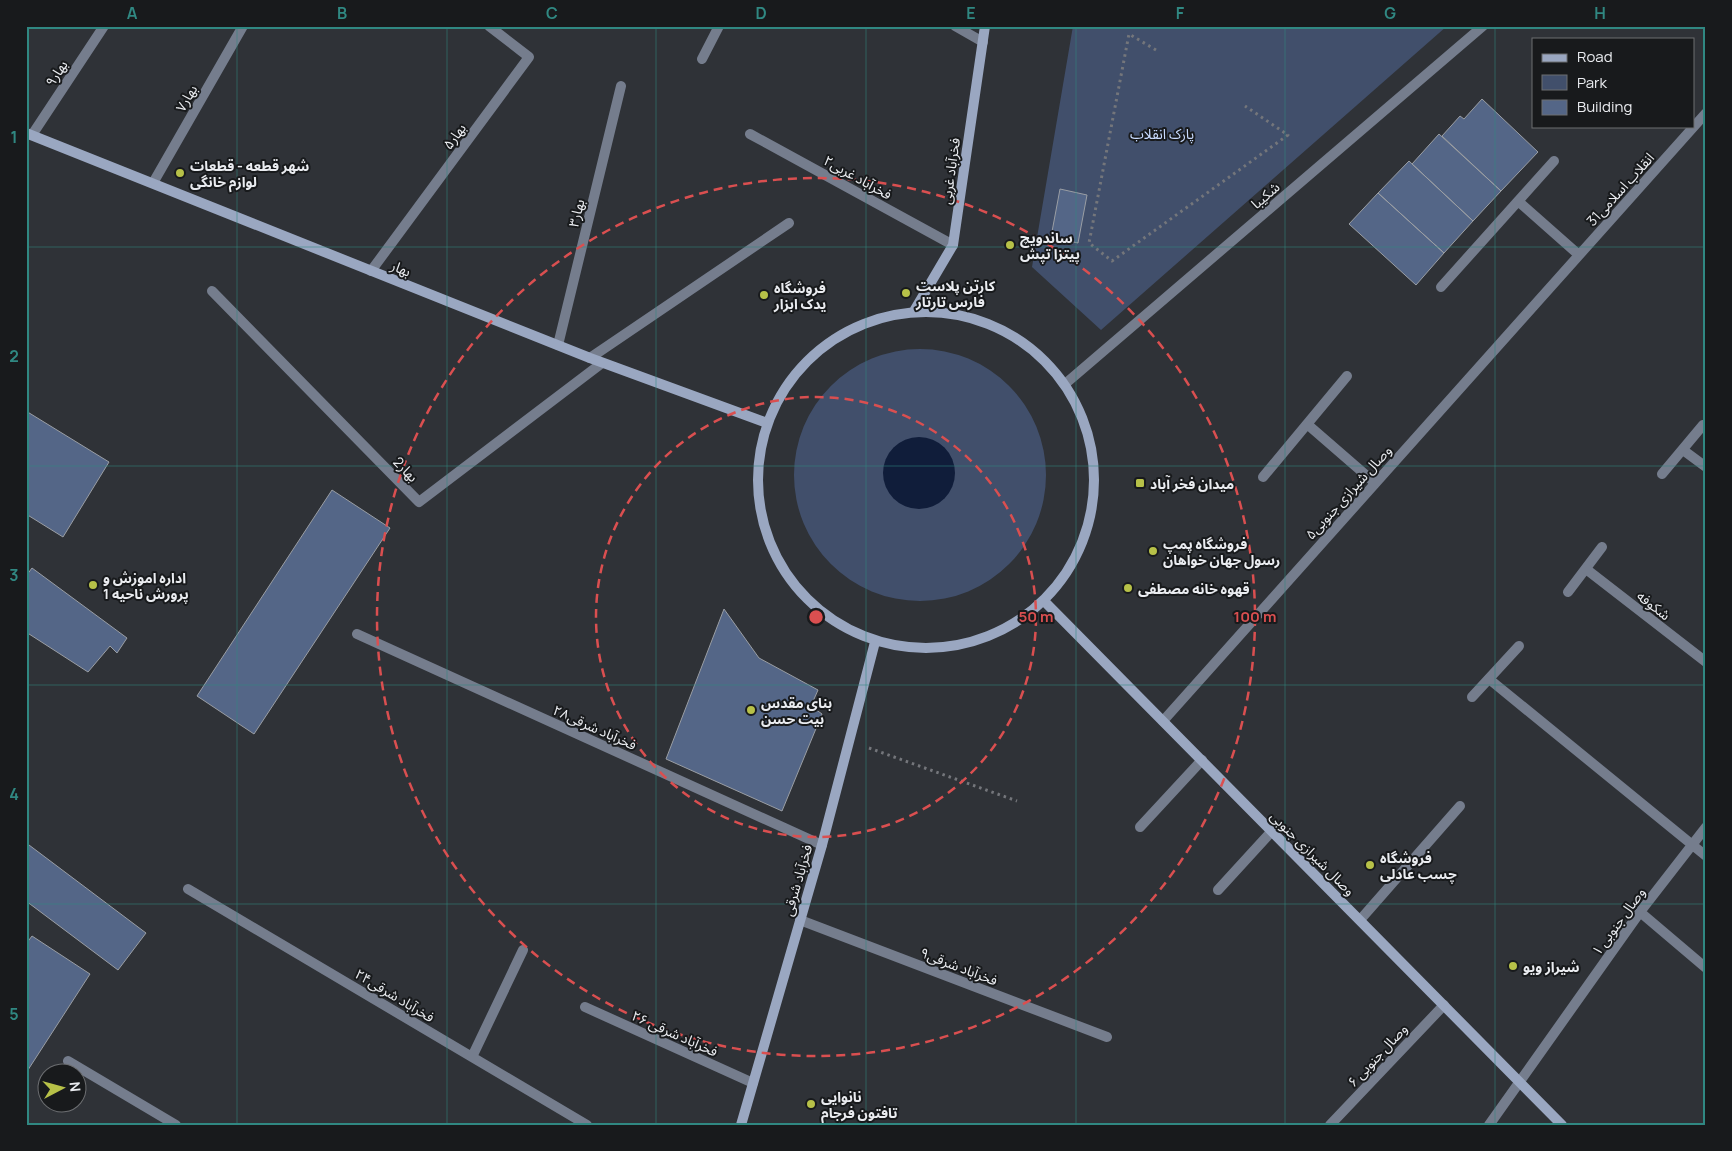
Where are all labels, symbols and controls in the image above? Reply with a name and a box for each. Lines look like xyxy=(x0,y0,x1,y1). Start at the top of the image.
text: A xyxy=(127,2,138,24)
text: B xyxy=(337,2,347,24)
text: C xyxy=(546,2,558,24)
text: D xyxy=(755,2,767,24)
text: E xyxy=(966,2,976,24)
text: F xyxy=(1176,2,1185,24)
text: G xyxy=(1384,2,1396,24)
text: H xyxy=(1594,2,1606,24)
legend xyxy=(1532,38,1694,128)
text: Road xyxy=(1577,46,1613,67)
street label: بهار۹ xyxy=(40,56,72,90)
text: Park xyxy=(1577,72,1607,93)
street label: بهار۷ xyxy=(171,81,201,115)
text: Building xyxy=(1577,96,1632,117)
street label: بهار۵ xyxy=(438,119,470,153)
park label: پارک انقلاب xyxy=(1130,124,1194,144)
text: 1 xyxy=(10,126,18,148)
street label: فخرآباد غربی xyxy=(936,136,964,206)
street label: 31انقلاب اسلامی xyxy=(1582,148,1658,230)
street label: ۲فخرآباد غربی xyxy=(820,150,896,204)
place label: شهر قطعه - قطعات لوازم خانگی xyxy=(190,156,309,193)
marker: شهر قطعه - قطعات لوازم خانگی xyxy=(174,167,186,179)
street label: شکیبا xyxy=(1247,177,1283,213)
street label: بهار۳ xyxy=(563,197,589,229)
place label: ساندویچ پیتزا تپش xyxy=(1020,228,1080,263)
marker: ساندویچ پیتزا تپش xyxy=(1004,239,1016,251)
street label: بهار xyxy=(387,255,414,281)
place label: کارتن پلاست فارس تارتار xyxy=(915,276,996,311)
place label: فروشگاه یدک ابزار xyxy=(773,278,827,313)
marker: کارتن پلاست فارس تارتار xyxy=(900,287,912,299)
marker: فروشگاه یدک ابزار xyxy=(758,289,770,301)
text: 2 xyxy=(9,345,19,367)
street label: ۵وصال شیرازی جنوبی xyxy=(1301,441,1395,543)
street label: 2بهار xyxy=(389,452,423,486)
place label: میدان فخر آباد xyxy=(1150,474,1234,493)
marker: میدان فخر آباد xyxy=(1134,477,1146,489)
place label: فروشگاه پمپ رسول جهان خواهان xyxy=(1163,534,1280,569)
marker: فروشگاه پمپ رسول جهان خواهان xyxy=(1147,545,1159,557)
text: 3 xyxy=(9,564,19,586)
place label: اداره اموزش و پرورش ناحیه 1 xyxy=(103,568,189,603)
marker: اداره اموزش و پرورش ناحیه 1 xyxy=(87,579,99,591)
place label: قهوه خانه مصطفی xyxy=(1138,579,1250,598)
marker: قهوه خانه مصطفی xyxy=(1122,582,1134,594)
street label: شکوفه xyxy=(1633,586,1675,624)
text: 50 m xyxy=(1018,606,1054,627)
text: 100 m xyxy=(1234,606,1276,627)
centre of rings xyxy=(807,608,825,626)
place label: بنای مقدس بیت حسن xyxy=(761,693,832,728)
street label: فخرآباد شرقی۲۸ xyxy=(550,700,640,754)
marker: بنای مقدس بیت حسن xyxy=(745,704,757,716)
text: 4 xyxy=(9,783,19,805)
street label: وصال شیرازی جنوبی xyxy=(1266,806,1360,900)
street label: فخرآباد شرقی xyxy=(778,842,816,918)
place label: فروشگاه چسب عادلی xyxy=(1380,848,1457,883)
marker: فروشگاه چسب عادلی xyxy=(1364,859,1376,871)
street label: وصال جنوبی ۱ xyxy=(1587,883,1649,959)
street label: فخرآباد شرقی۹ xyxy=(917,942,1001,990)
place label: شیراز ویو xyxy=(1523,957,1580,976)
marker: شیراز ویو xyxy=(1507,960,1519,972)
street label: فخرآباد شرقی۲۴ xyxy=(352,964,438,1026)
text: 5 xyxy=(9,1003,19,1025)
street label: ۲۶ فخرآباد شرقی xyxy=(629,1006,721,1060)
street label: وصال جنوبی ۶ xyxy=(1343,1019,1411,1091)
north arrow xyxy=(38,1064,88,1114)
text: N xyxy=(65,1081,85,1093)
place label: نانوایی تافتون فرجام xyxy=(821,1087,898,1124)
marker: نانوایی تافتون فرجام xyxy=(805,1098,817,1110)

